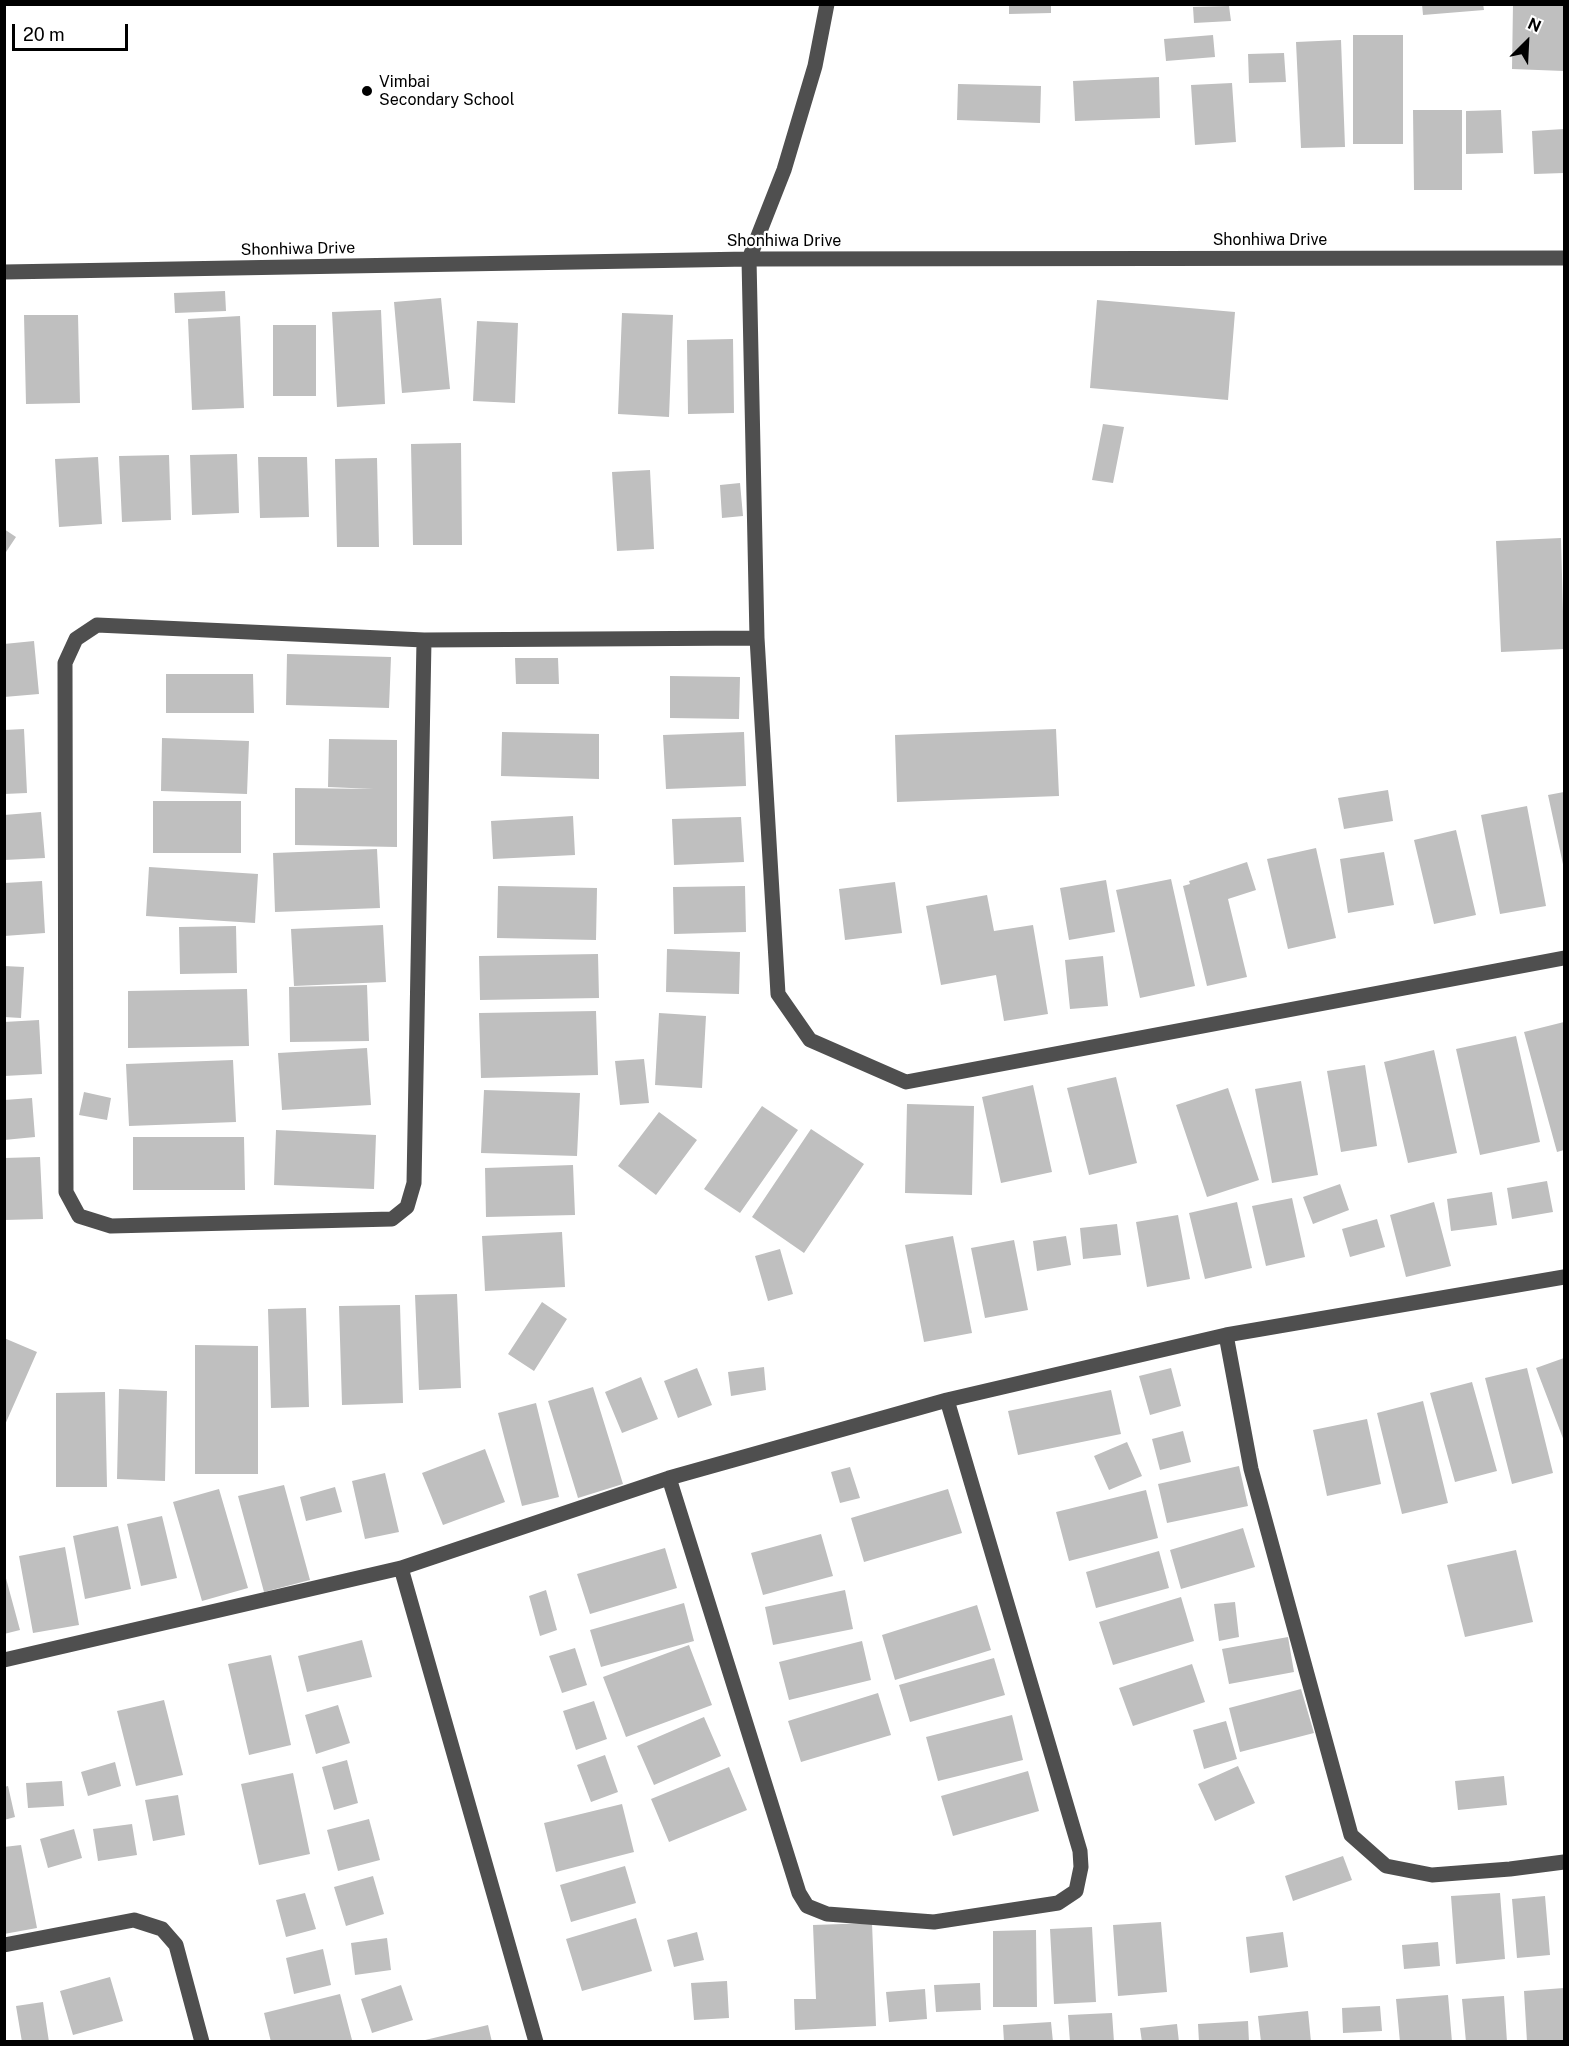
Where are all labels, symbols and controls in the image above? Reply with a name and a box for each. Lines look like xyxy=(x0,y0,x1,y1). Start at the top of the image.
scale bar xyxy=(15,12,130,50)
north arrow xyxy=(1497,12,1557,72)
text: N xyxy=(1525,14,1544,36)
text: 20 m xyxy=(23,24,65,45)
place label: Vimbai Secondary School xyxy=(379,72,514,110)
marker: Vimbai Secondary School xyxy=(360,84,374,98)
street label: Shonhiwa Drive xyxy=(1213,230,1327,250)
street label: Shonhiwa Drive xyxy=(727,231,841,251)
street label: Shonhiwa Drive xyxy=(240,238,356,260)

